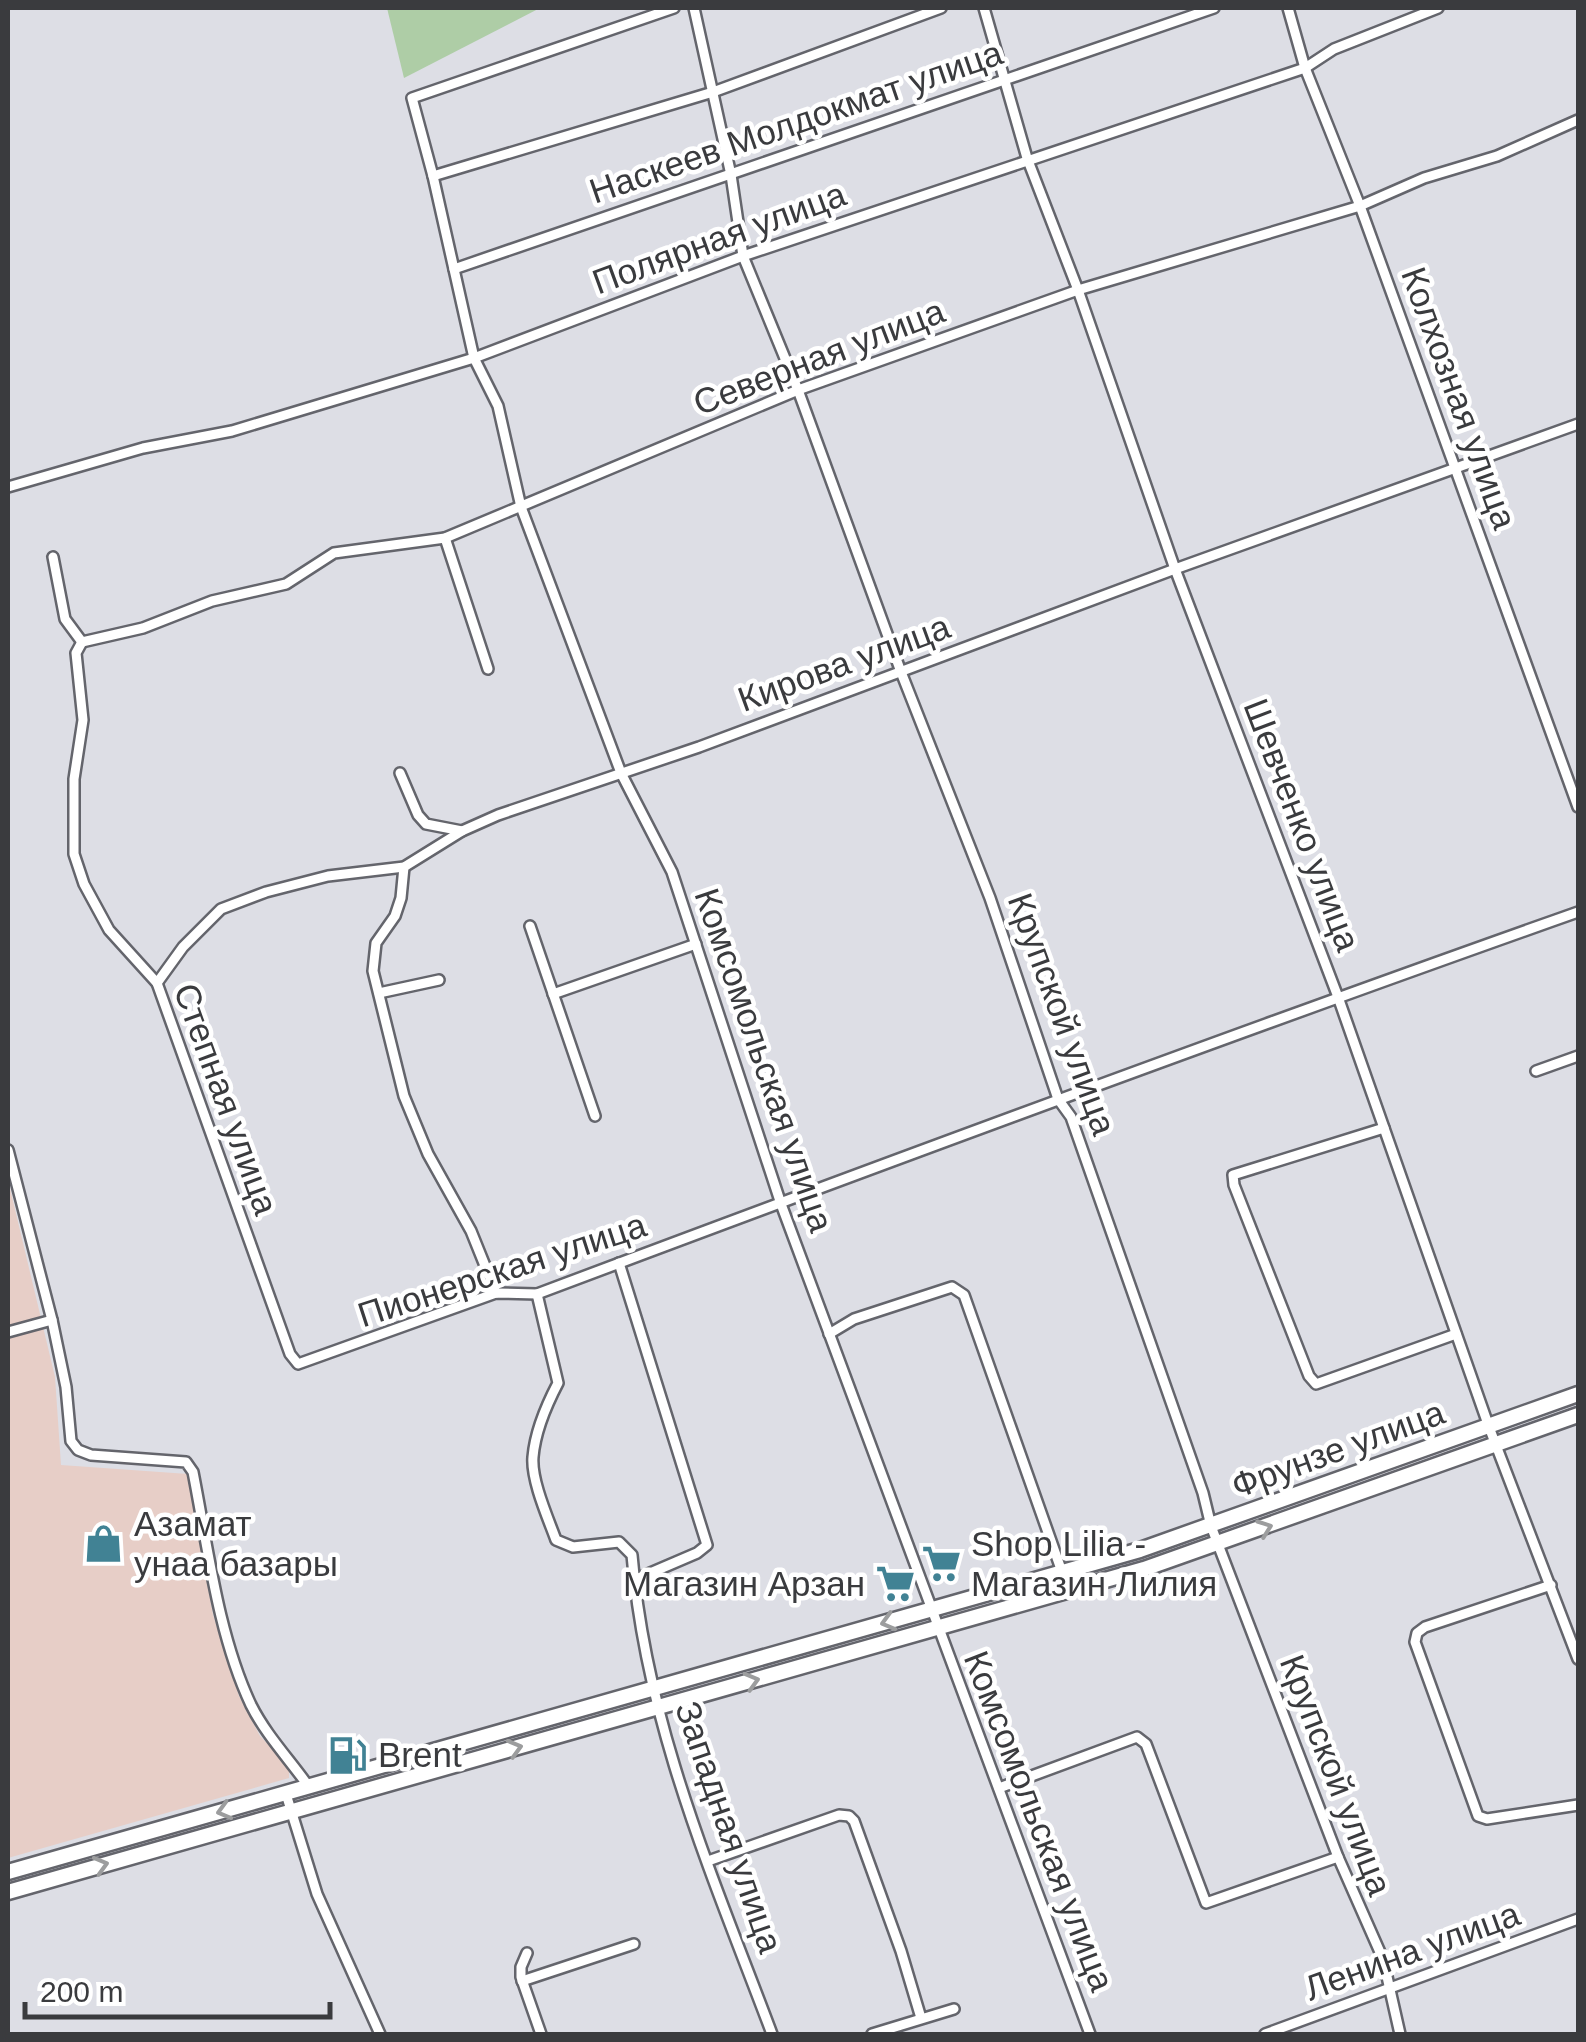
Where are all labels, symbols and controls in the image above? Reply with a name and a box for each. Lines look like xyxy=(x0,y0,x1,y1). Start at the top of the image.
street label: Наскеев Молдокмат улица xyxy=(584,32,1008,211)
street label: Полярная улица xyxy=(587,173,851,301)
street label: Колхозная улица xyxy=(1394,262,1525,534)
street label: Северная улица xyxy=(688,291,950,422)
street label: Кирова улица xyxy=(733,606,956,719)
street label: Шевченко улица xyxy=(1236,693,1369,957)
street label: Комсомольская улица xyxy=(687,883,842,1237)
street label: Крупской улица xyxy=(1001,888,1124,1140)
street label: Степная улица xyxy=(167,978,287,1220)
street label: Пионерская улица xyxy=(353,1204,651,1334)
street label: Фрунзе улица xyxy=(1226,1392,1450,1505)
place label: Азамат унаа базары xyxy=(134,1504,338,1583)
one-way arrow xyxy=(1255,1519,1272,1540)
shop icon: Азамат унаа базары xyxy=(83,1523,125,1565)
place label: Shop Lilia - Магазин Лилия xyxy=(971,1524,1217,1603)
supermarket icon: Shop Lilia - Магазин Лилия xyxy=(920,1543,962,1585)
supermarket icon: Магазин Арзан xyxy=(874,1563,916,1605)
place label: Магазин Арзан xyxy=(623,1564,865,1603)
one-way arrow xyxy=(880,1610,897,1631)
street label: Комсомольская улица xyxy=(957,1645,1122,1997)
street label: Крупской улица xyxy=(1273,1649,1400,1901)
one-way arrow xyxy=(743,1671,760,1692)
street label: Западная улица xyxy=(668,1696,791,1958)
fuel station icon: Brent xyxy=(327,1734,369,1776)
place label: Brent xyxy=(378,1735,462,1774)
one-way arrow xyxy=(506,1739,523,1760)
one-way arrow xyxy=(216,1800,233,1821)
one-way arrow xyxy=(92,1856,110,1877)
street label: Ленина улица xyxy=(1299,1893,1525,2008)
scale bar xyxy=(25,1957,330,2019)
text: 200 m xyxy=(40,1975,123,2008)

